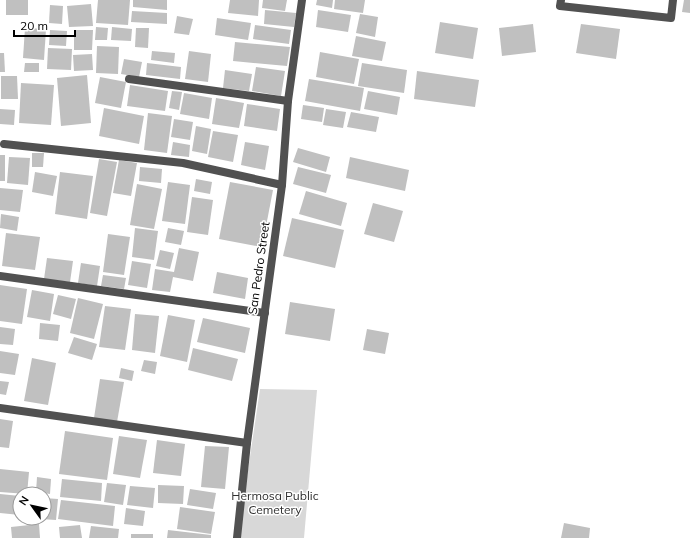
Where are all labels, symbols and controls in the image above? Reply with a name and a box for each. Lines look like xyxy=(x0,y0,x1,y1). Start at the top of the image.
scale bar xyxy=(14,12,75,38)
text: 20 m xyxy=(20,18,48,33)
street label: San Pedro Street xyxy=(245,221,272,315)
north arrow xyxy=(12,486,52,526)
park label: Hermosa Public Cemetery xyxy=(231,488,319,517)
text: N xyxy=(15,493,32,508)

